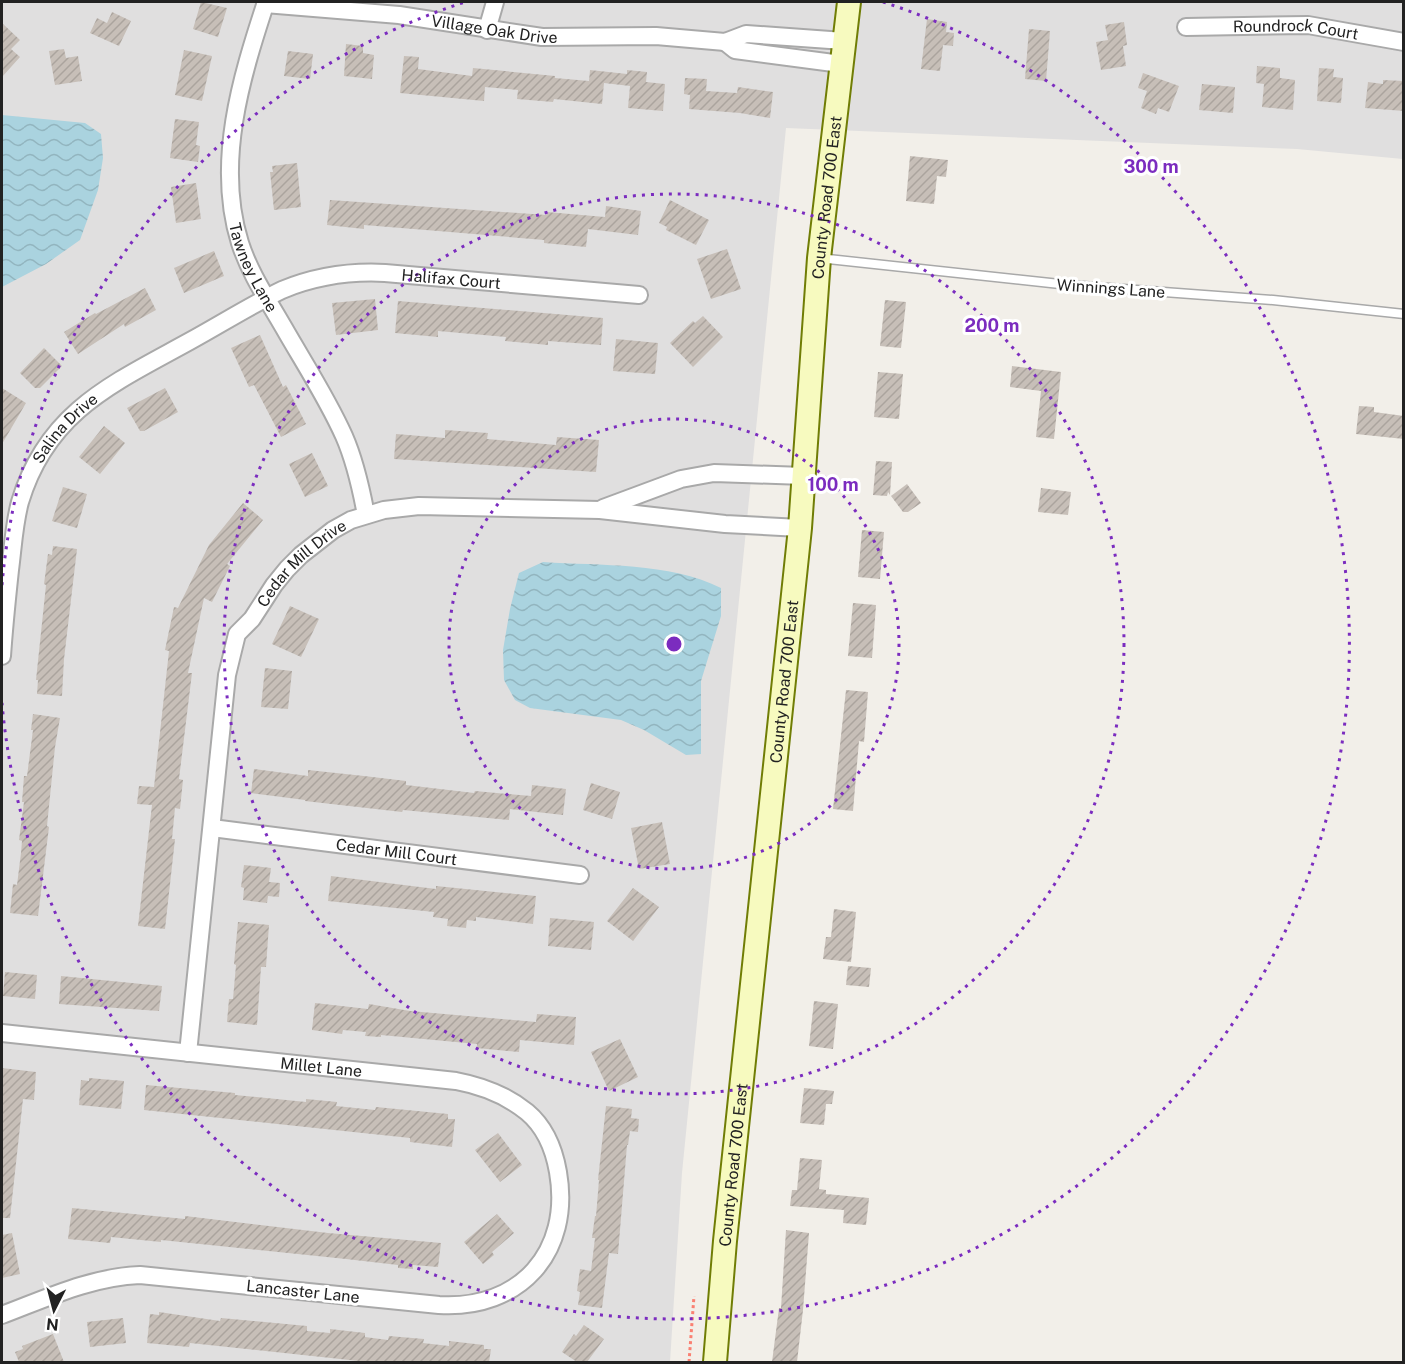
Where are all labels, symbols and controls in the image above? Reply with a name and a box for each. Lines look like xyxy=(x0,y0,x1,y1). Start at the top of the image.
street label: Village Oak Drive xyxy=(430,11,558,47)
street label: Roundrock Court xyxy=(1233,16,1360,44)
street label: County Road 700 East xyxy=(809,115,846,280)
text: 300 m xyxy=(1123,156,1179,177)
street label: Tawney Lane xyxy=(225,221,281,316)
street label: Halifax Court xyxy=(401,265,501,293)
street label: Winnings Lane xyxy=(1056,275,1166,302)
text: 200 m xyxy=(965,315,1019,336)
street label: Salina Drive xyxy=(29,389,101,467)
text: 100 m xyxy=(807,474,859,495)
street label: Cedar Mill Drive xyxy=(253,516,350,611)
street label: County Road 700 East xyxy=(766,599,802,764)
centre of rings xyxy=(664,634,684,654)
street label: Cedar Mill Court xyxy=(335,835,458,869)
street label: Millet Lane xyxy=(279,1053,363,1081)
street label: County Road 700 East xyxy=(716,1082,752,1247)
street label: Lancaster Lane xyxy=(245,1276,360,1307)
north arrow xyxy=(24,1280,84,1340)
text: N xyxy=(45,1314,60,1335)

